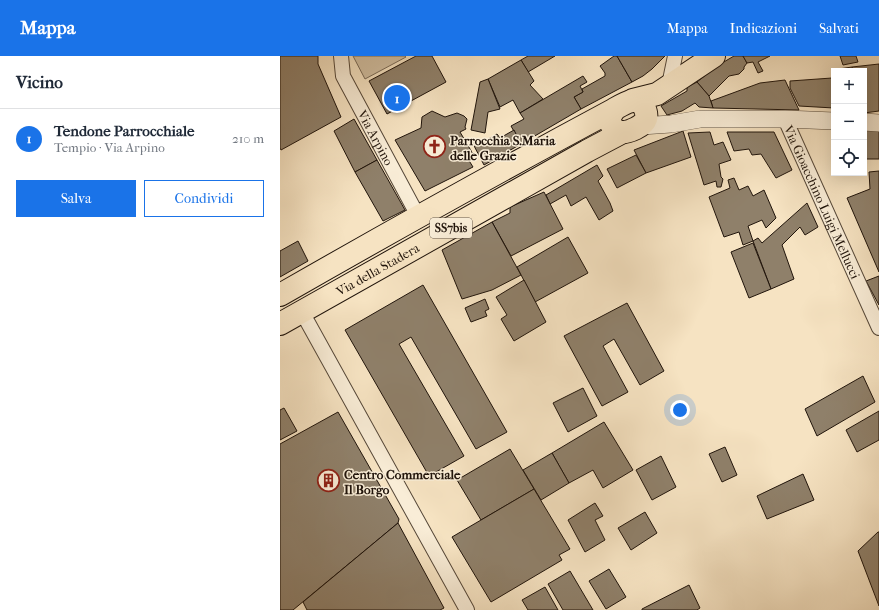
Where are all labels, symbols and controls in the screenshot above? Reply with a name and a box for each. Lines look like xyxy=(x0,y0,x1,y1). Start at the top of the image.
text: Mappa xyxy=(20,17,76,39)
text: Mappa xyxy=(667,20,708,37)
text: Indicazioni xyxy=(730,20,797,37)
text: Salvati xyxy=(819,20,859,37)
map controls xyxy=(831,68,867,176)
button: + xyxy=(831,68,867,104)
text: Vicino xyxy=(16,72,63,92)
pin: 1 xyxy=(384,83,410,113)
button: − xyxy=(831,104,867,140)
street label: Via Arpino xyxy=(354,107,397,168)
text: Tendone Parrocchiale xyxy=(54,122,194,140)
street label: Via Gioacchino Luigi Mellucci xyxy=(780,122,863,281)
text: 1 xyxy=(27,131,31,146)
text: 210 m xyxy=(232,131,264,146)
place label: Parrocchia S.Maria delle Grazie xyxy=(450,133,556,163)
church icon: Parrocchia S.Maria delle Grazie xyxy=(421,134,447,160)
text: Tempio · Via Arpino xyxy=(54,140,165,155)
button: locate xyxy=(831,140,867,176)
button: Salva xyxy=(16,180,136,217)
button: Condividi xyxy=(144,180,264,217)
road number: SS7bis xyxy=(430,218,472,238)
street label: Via della Stadera xyxy=(333,240,423,299)
your location xyxy=(670,400,690,420)
place label: Centro Commerciale Il Borgo xyxy=(344,467,461,498)
building icon: Centro Commerciale Il Borgo xyxy=(316,468,342,494)

